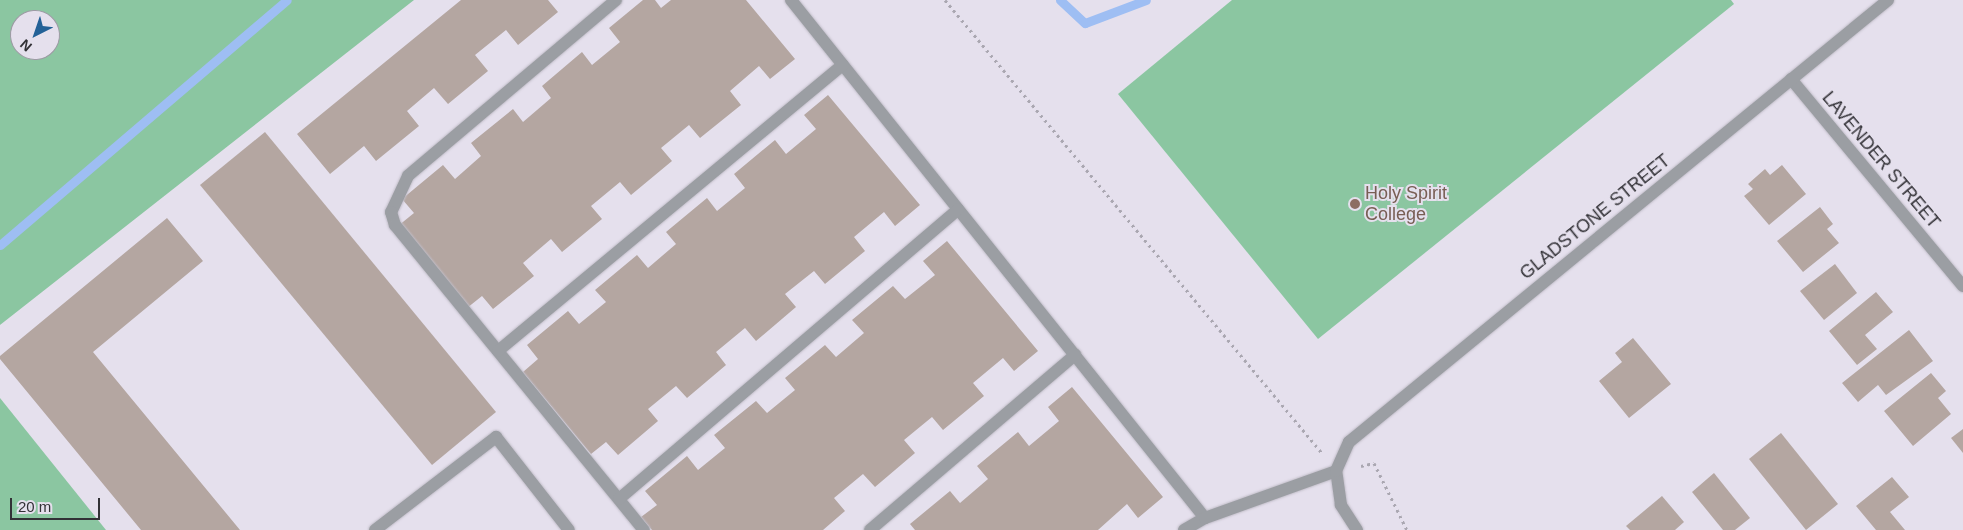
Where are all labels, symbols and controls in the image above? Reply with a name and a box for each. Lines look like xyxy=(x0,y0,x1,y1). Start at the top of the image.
north arrow xyxy=(10,10,60,60)
text: N xyxy=(17,36,35,55)
street label: LAVENDER STREET xyxy=(1818,87,1944,233)
street label: GLADSTONE STREET xyxy=(1516,150,1674,284)
place label: Holy Spirit College xyxy=(1365,183,1447,225)
marker: Holy Spirit College xyxy=(1349,198,1361,210)
scale bar xyxy=(12,488,102,520)
text: 20 m xyxy=(18,498,51,515)

